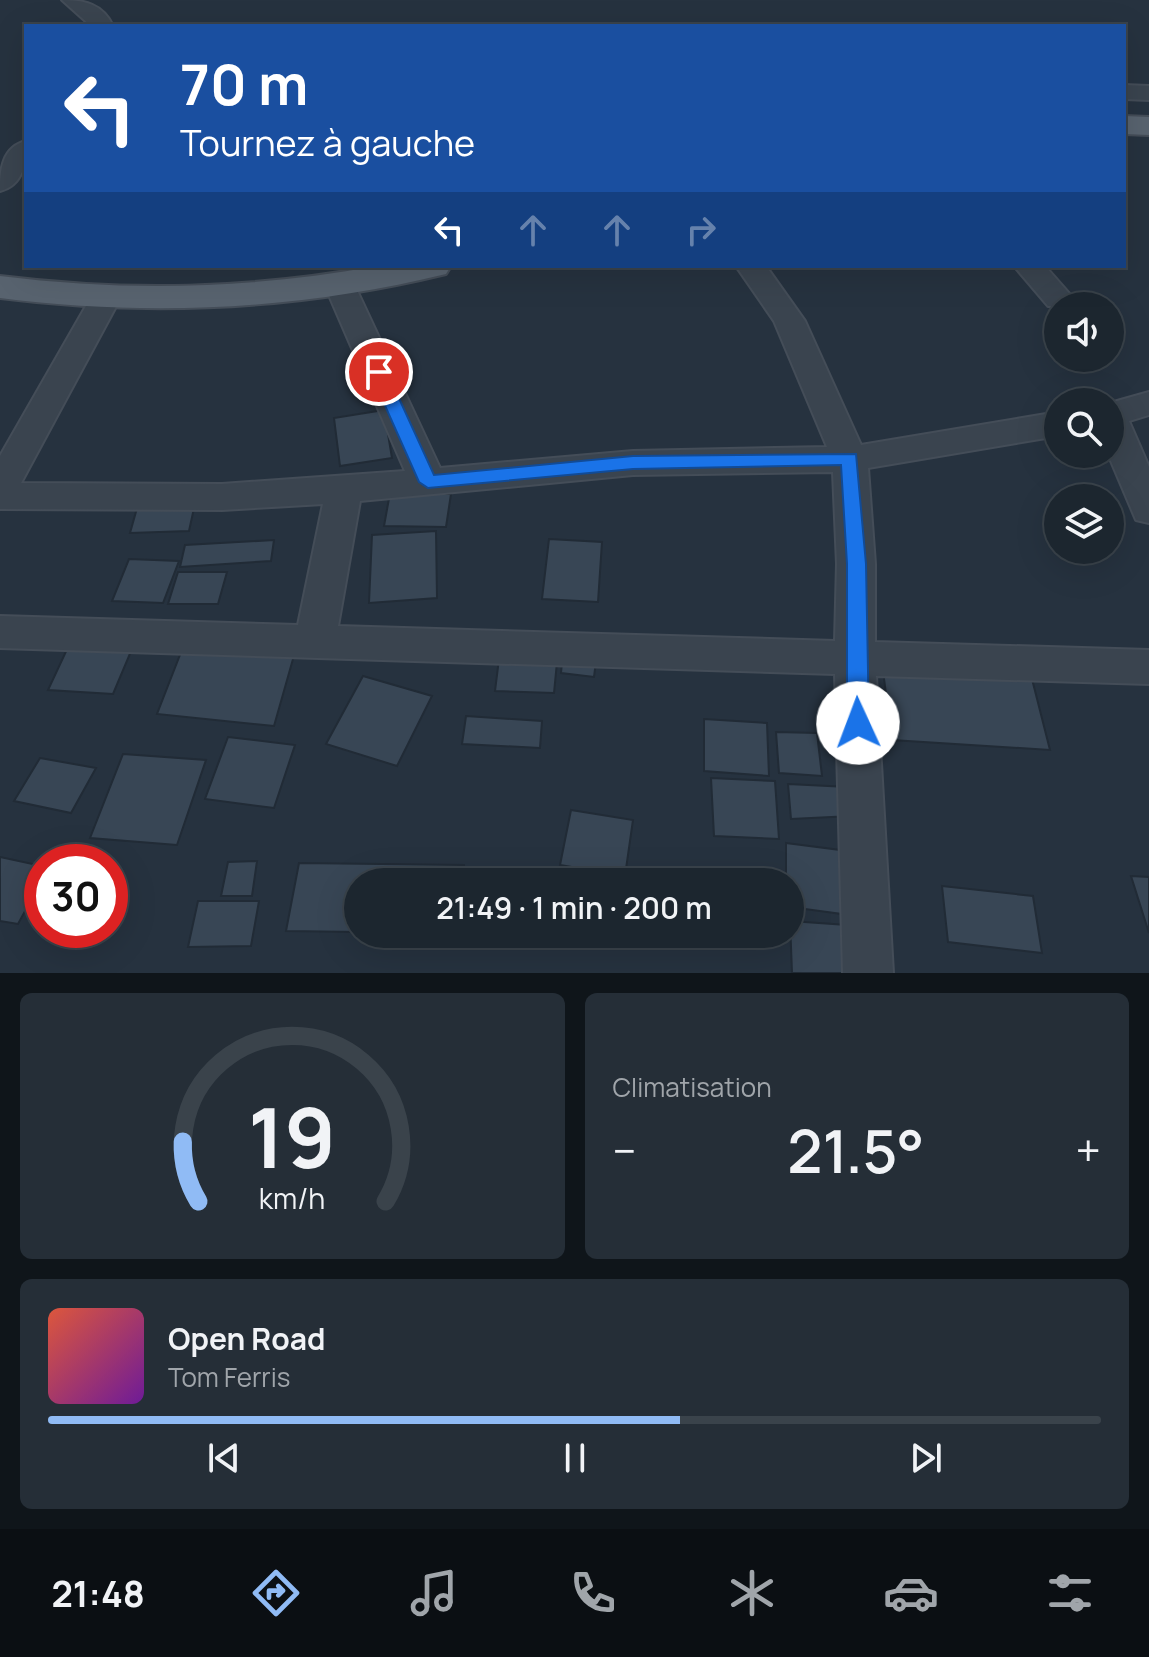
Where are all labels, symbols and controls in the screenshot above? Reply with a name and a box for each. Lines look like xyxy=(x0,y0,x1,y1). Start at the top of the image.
text: 70 m xyxy=(180,45,308,122)
icon: left xyxy=(48,56,152,160)
text: Tournez à gauche xyxy=(180,118,475,167)
icon: left xyxy=(427,208,471,252)
icon: ahead xyxy=(511,208,555,252)
icon: ahead xyxy=(595,208,639,252)
icon: right xyxy=(679,208,723,252)
map controls xyxy=(1044,292,1124,564)
button: sound xyxy=(1044,292,1124,372)
pin xyxy=(345,338,413,406)
icon: arrive xyxy=(357,350,401,394)
button: search xyxy=(1044,388,1124,468)
button: layers xyxy=(1044,484,1124,564)
position arrow xyxy=(816,681,900,765)
speed limit sign: 30 xyxy=(24,844,128,948)
text: 21:49 · 1 min · 200 m xyxy=(436,887,712,928)
text: Climatisation xyxy=(613,1069,772,1105)
text: 19 xyxy=(248,1079,336,1193)
text: 21.5° xyxy=(787,1109,925,1191)
text: − xyxy=(613,1120,636,1180)
text: + xyxy=(1076,1120,1101,1180)
text: km/h xyxy=(259,1179,325,1218)
text: Open Road xyxy=(168,1318,325,1359)
text: Tom Ferris xyxy=(168,1359,290,1395)
icon: previous xyxy=(202,1436,246,1480)
icon: pause xyxy=(553,1436,597,1480)
icon: next xyxy=(904,1436,948,1480)
icon: directions xyxy=(248,1565,304,1621)
icon: music xyxy=(406,1565,462,1621)
icon: phone xyxy=(565,1565,621,1621)
icon: climate xyxy=(724,1565,780,1621)
icon: car xyxy=(883,1565,939,1621)
icon: filters xyxy=(1042,1565,1098,1621)
text: 21:48 xyxy=(51,1569,145,1618)

